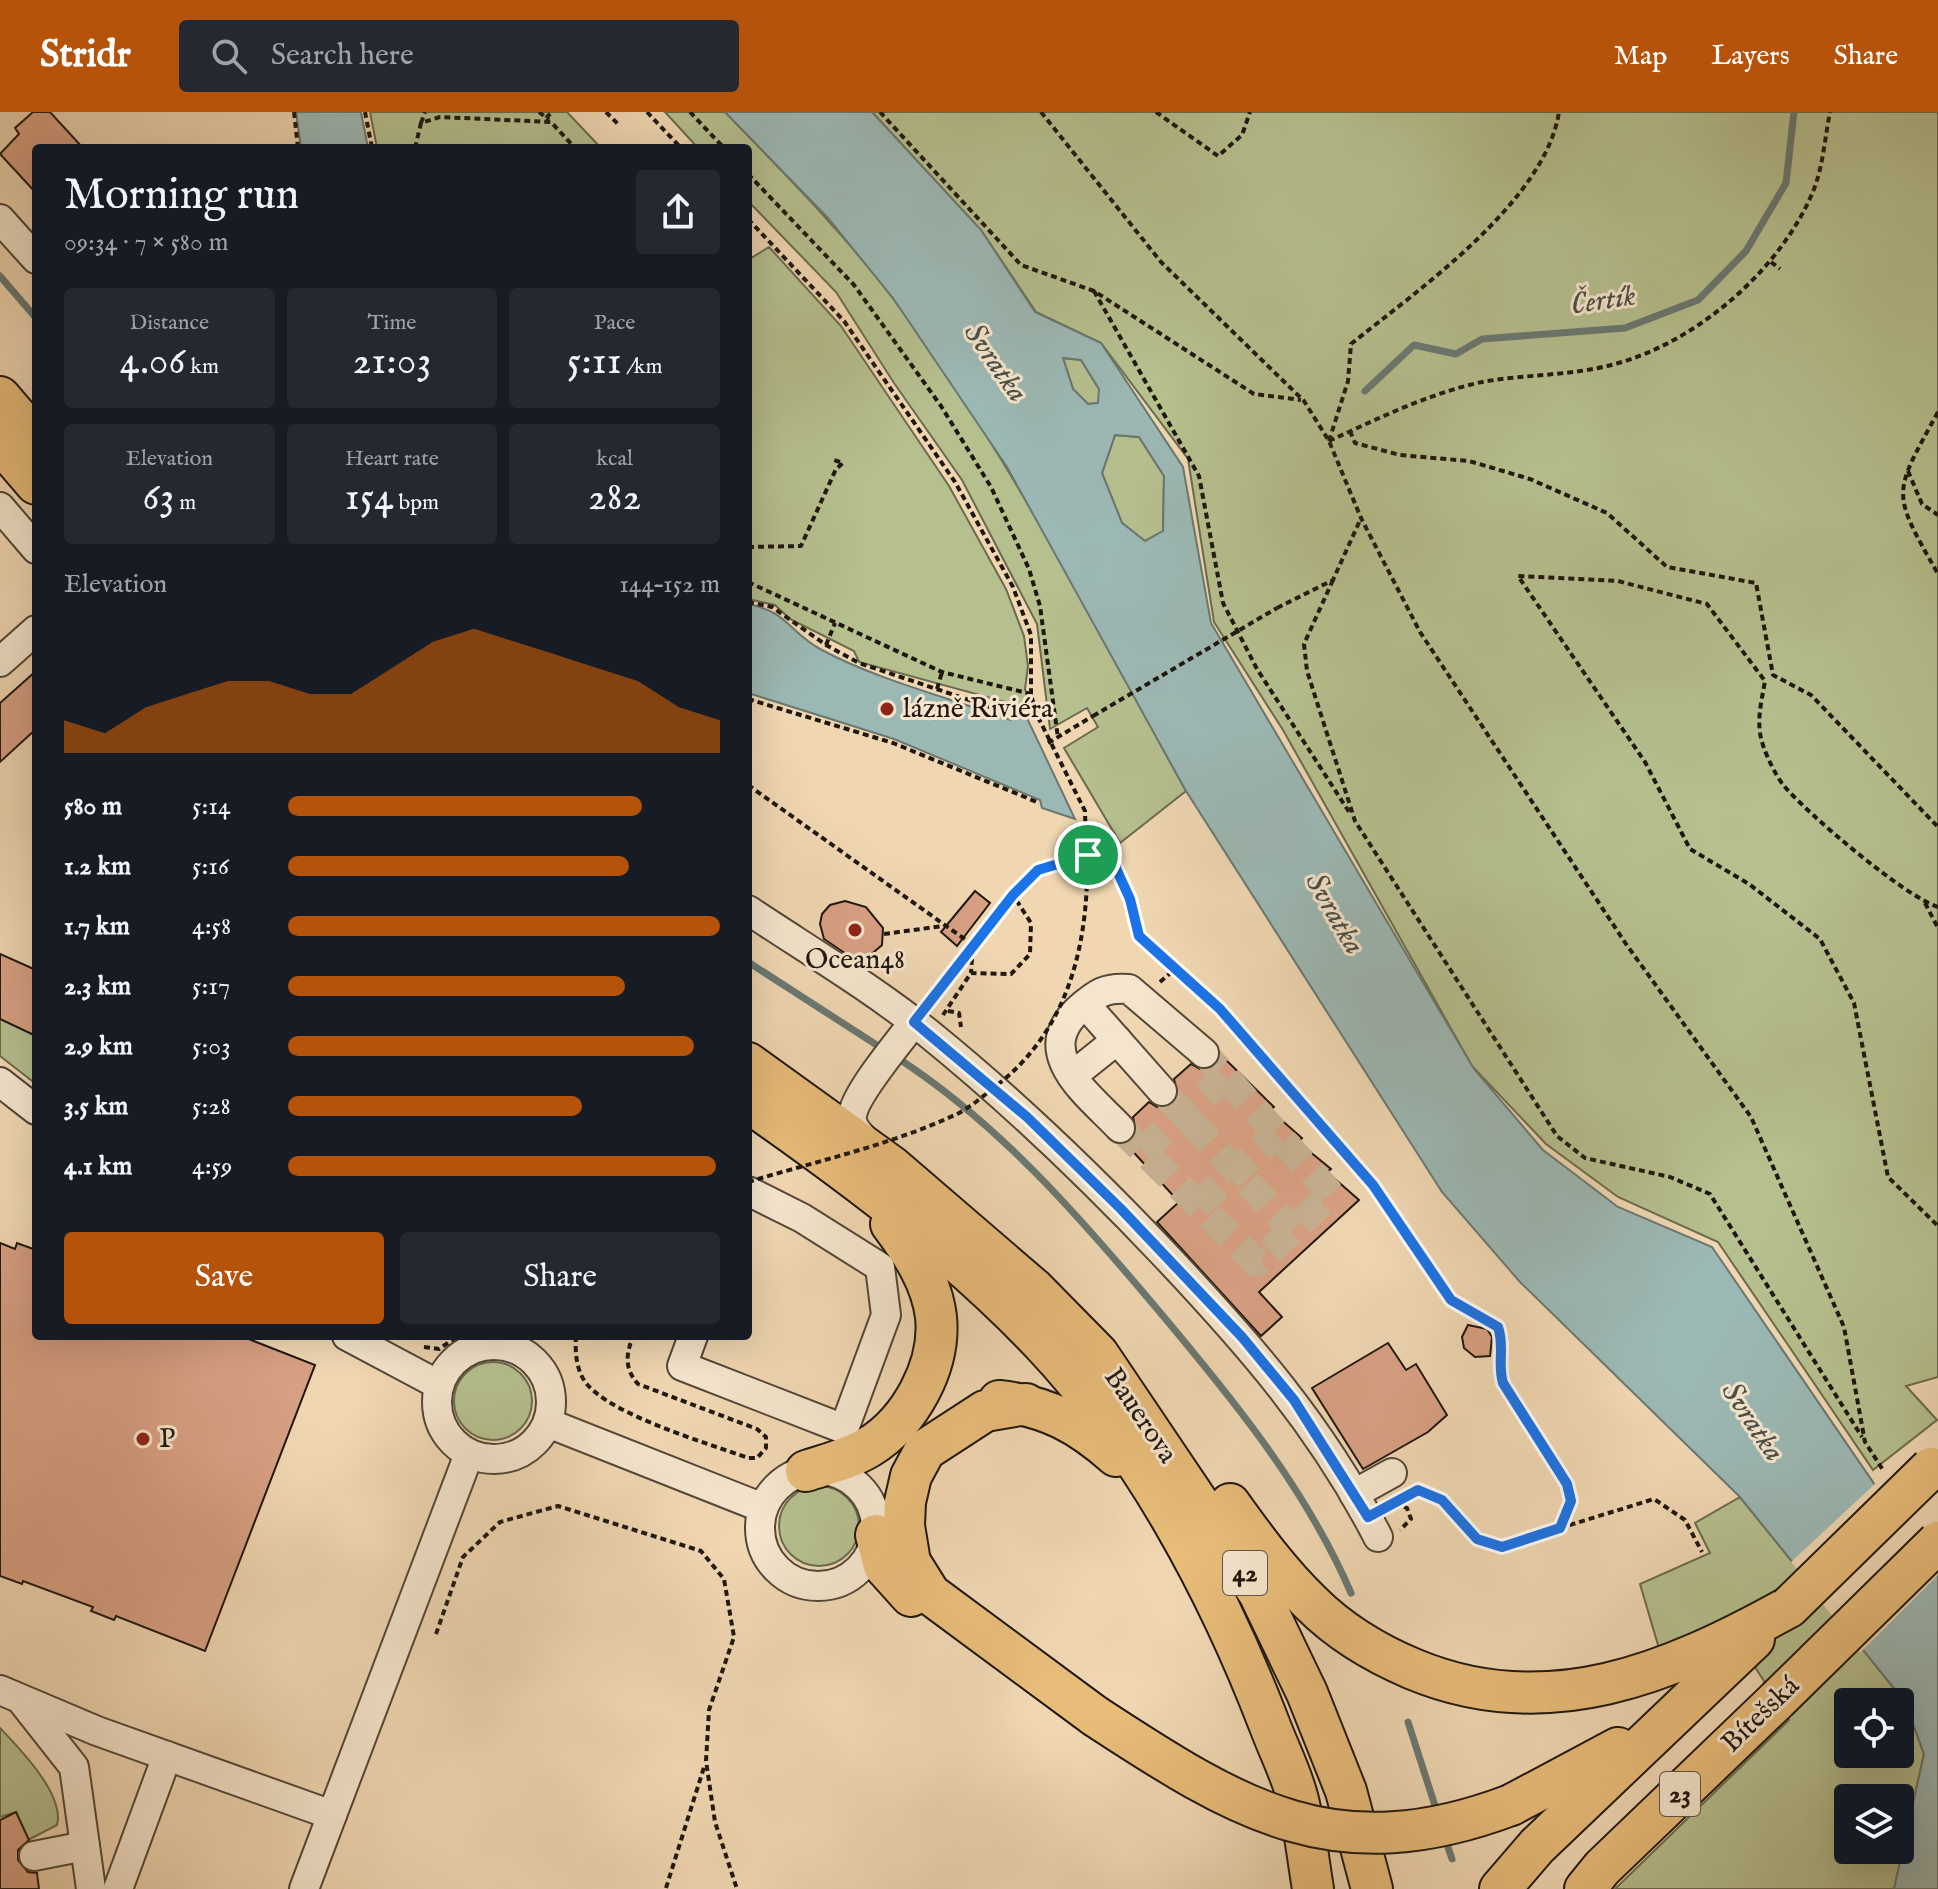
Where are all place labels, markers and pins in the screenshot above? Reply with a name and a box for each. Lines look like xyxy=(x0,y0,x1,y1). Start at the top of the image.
place label: lázně Riviéra xyxy=(903,692,1054,727)
marker: lázně Riviéra xyxy=(878,700,896,718)
pin xyxy=(1054,821,1122,889)
marker: Ocean48 xyxy=(846,921,864,939)
place label: Ocean48 xyxy=(805,943,905,978)
place label: P xyxy=(159,1422,175,1457)
marker: P xyxy=(134,1430,152,1448)

